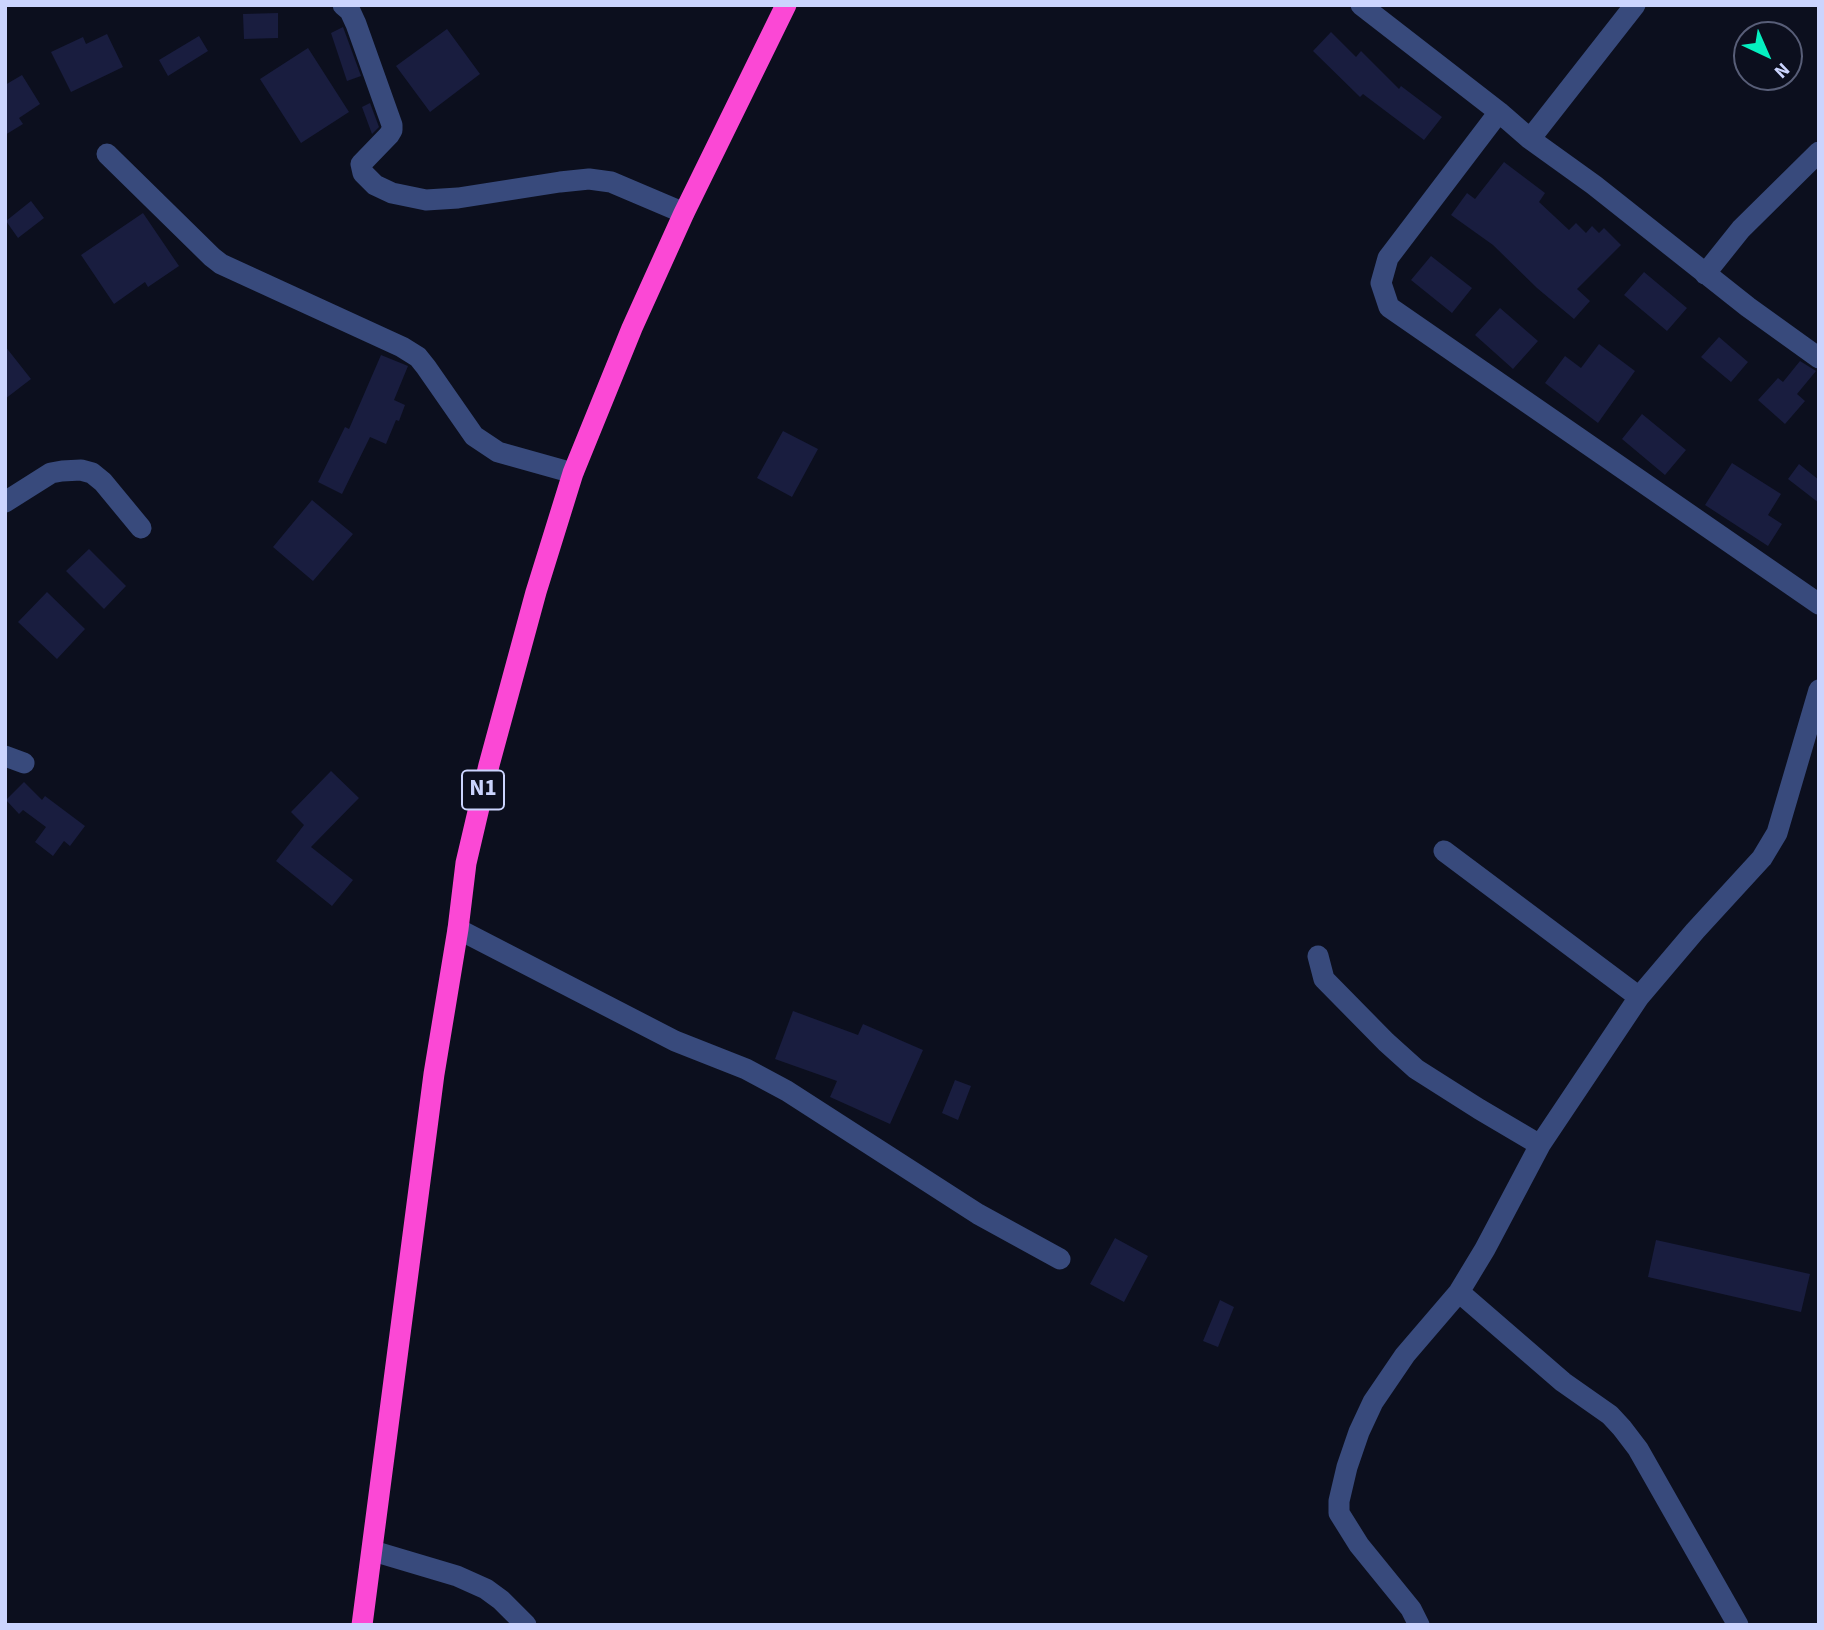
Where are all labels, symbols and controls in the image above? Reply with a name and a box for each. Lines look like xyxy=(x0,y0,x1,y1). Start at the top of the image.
north arrow xyxy=(1733,21,1803,91)
text: N xyxy=(1768,56,1795,84)
road number: N1 xyxy=(462,770,504,810)

